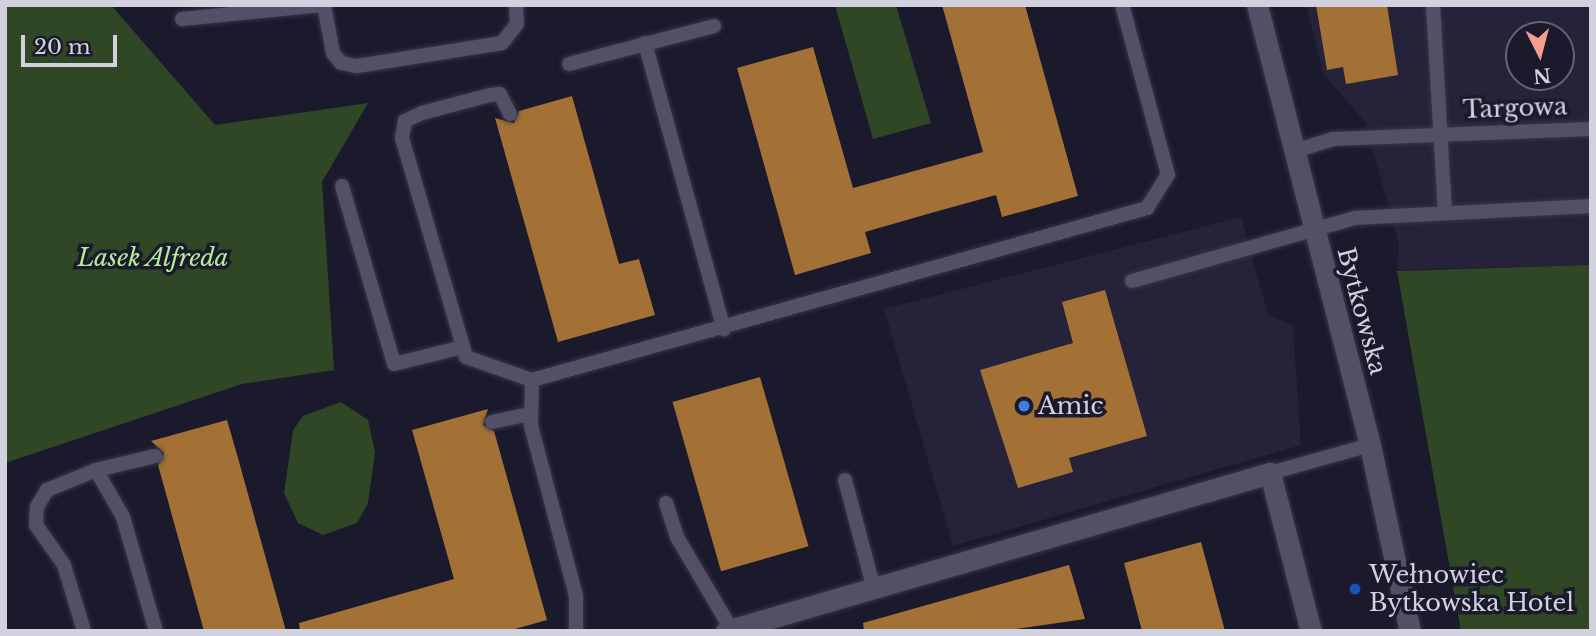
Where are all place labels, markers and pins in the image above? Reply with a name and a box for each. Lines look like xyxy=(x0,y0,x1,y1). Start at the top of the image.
place label: Amic xyxy=(1038,392,1103,420)
marker: Amic xyxy=(1016,398,1032,414)
place label: Wełnowiec Bytkowska Hotel xyxy=(1369,561,1574,617)
marker: Wełnowiec Bytkowska Hotel xyxy=(1347,581,1363,597)

